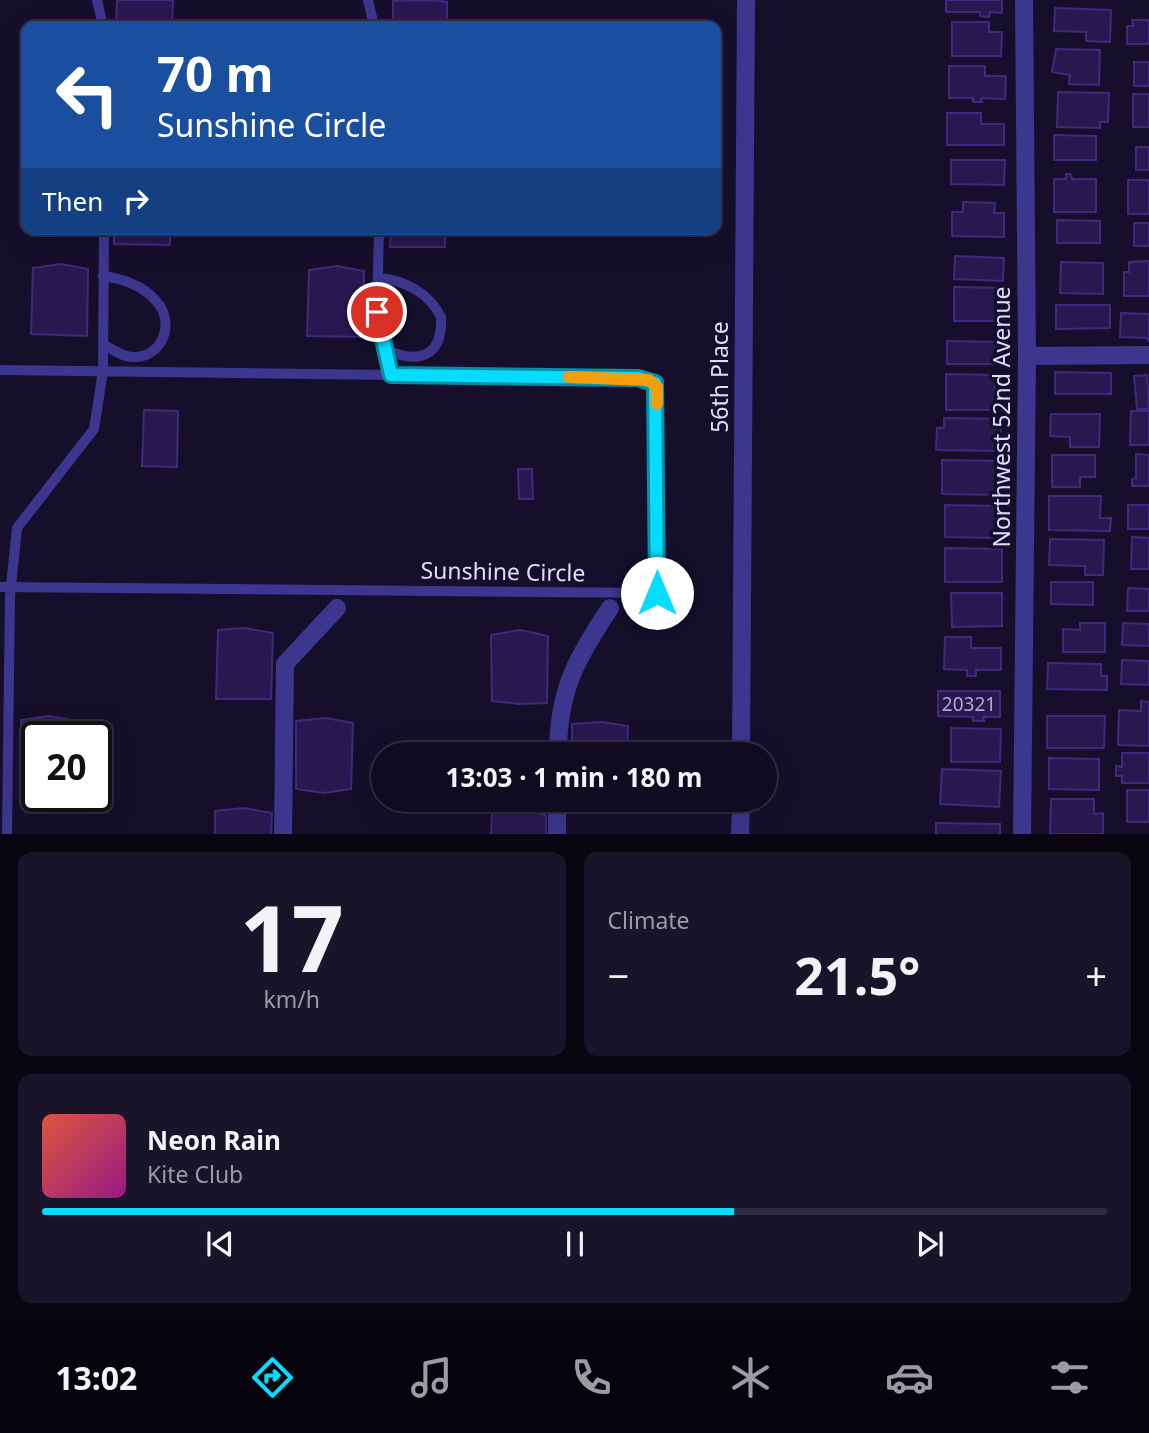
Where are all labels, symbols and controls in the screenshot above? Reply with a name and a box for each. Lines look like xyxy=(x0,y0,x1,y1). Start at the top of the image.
text: 70 m xyxy=(157,40,274,106)
icon: left xyxy=(42,49,133,140)
text: Sunshine Circle xyxy=(157,103,386,146)
icon: right xyxy=(117,182,155,220)
text: Then xyxy=(42,183,103,219)
pin xyxy=(347,282,407,342)
street label: Northwest 52nd Avenue xyxy=(985,286,1017,548)
icon: arrive xyxy=(358,293,396,331)
street label: 56th Place xyxy=(703,321,735,433)
street label: Sunshine Circle xyxy=(420,554,586,588)
position arrow xyxy=(620,556,694,630)
house number: 20321 xyxy=(942,691,996,717)
speed limit sign: 20 xyxy=(21,721,112,812)
text: 13:03 · 1 min · 180 m xyxy=(446,759,702,795)
text: 17 xyxy=(240,875,344,999)
text: Climate xyxy=(608,904,690,936)
text: 21.5° xyxy=(794,939,920,1010)
text: − xyxy=(608,949,629,1001)
text: + xyxy=(1085,949,1107,1001)
text: km/h xyxy=(263,983,320,1015)
text: Neon Rain xyxy=(147,1122,281,1158)
text: Kite Club xyxy=(147,1158,243,1190)
icon: previous xyxy=(201,1225,239,1263)
icon: pause xyxy=(556,1225,594,1263)
icon: next xyxy=(911,1225,949,1263)
icon: directions xyxy=(248,1353,297,1402)
icon: music xyxy=(407,1353,456,1402)
icon: phone xyxy=(567,1353,616,1402)
icon: climate xyxy=(726,1353,775,1402)
icon: car xyxy=(885,1353,934,1402)
icon: filters xyxy=(1045,1353,1094,1402)
text: 13:02 xyxy=(55,1356,137,1399)

